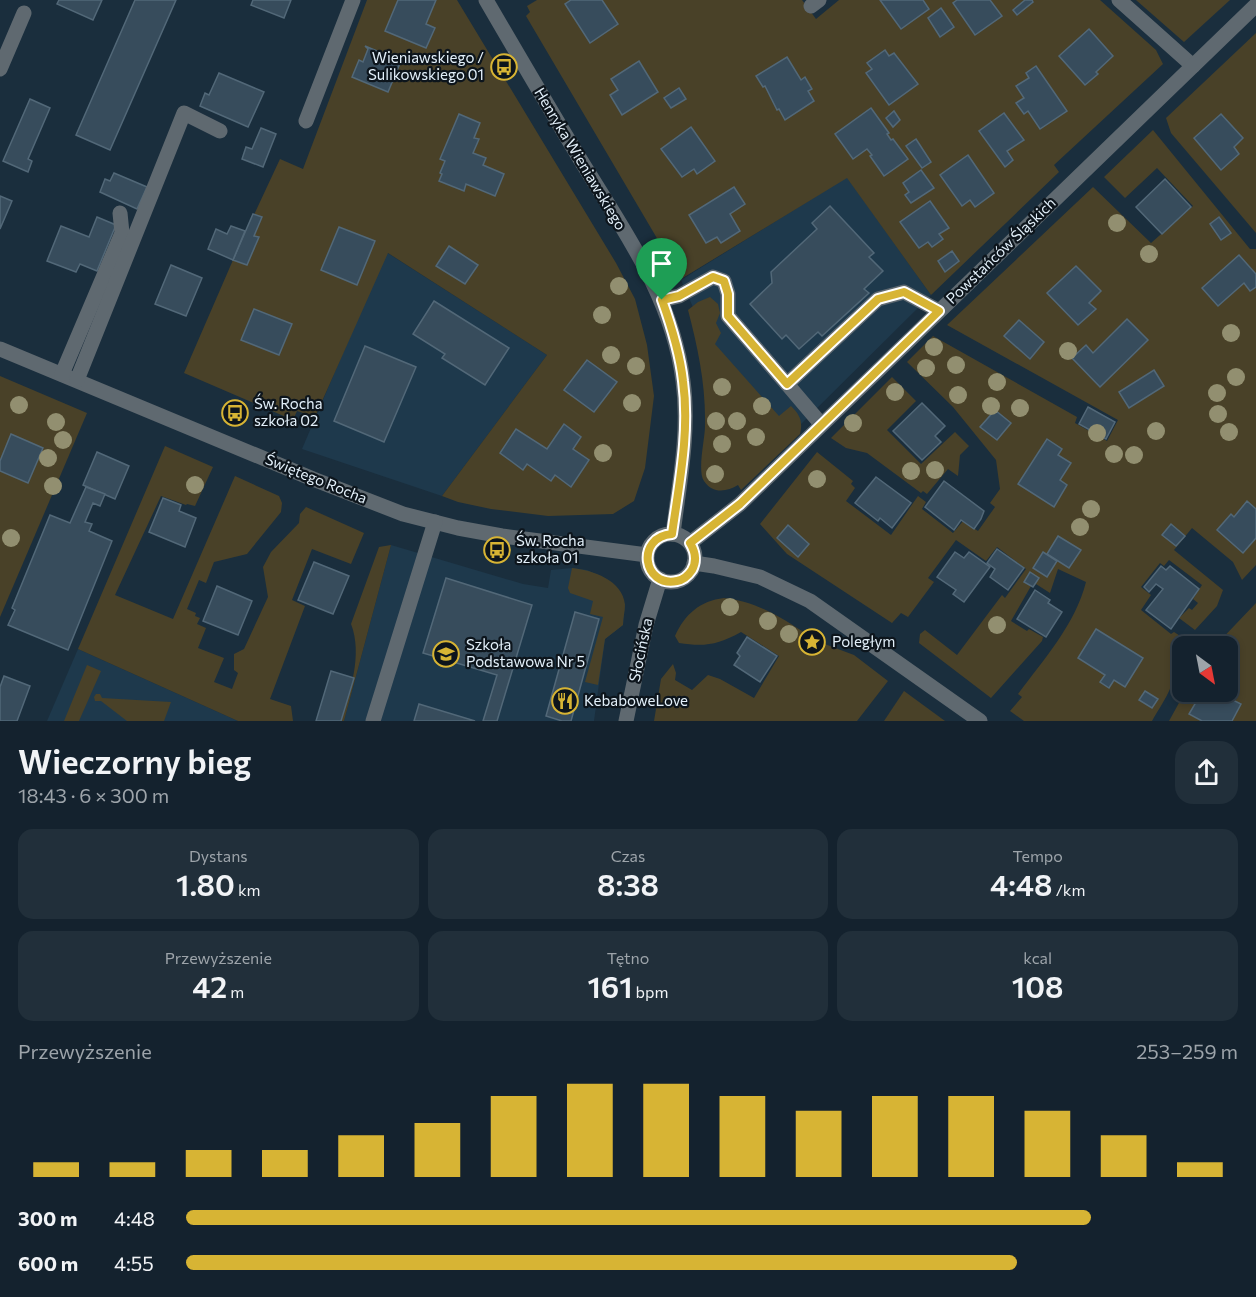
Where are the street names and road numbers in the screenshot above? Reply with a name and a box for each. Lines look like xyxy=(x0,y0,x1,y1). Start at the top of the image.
street label: Henryka Wieniawskiego xyxy=(531,84,631,233)
street label: Powstańców Śląskich xyxy=(941,193,1059,307)
street label: Świętego Rocha xyxy=(263,449,370,507)
street label: Słocińska xyxy=(624,616,656,683)

